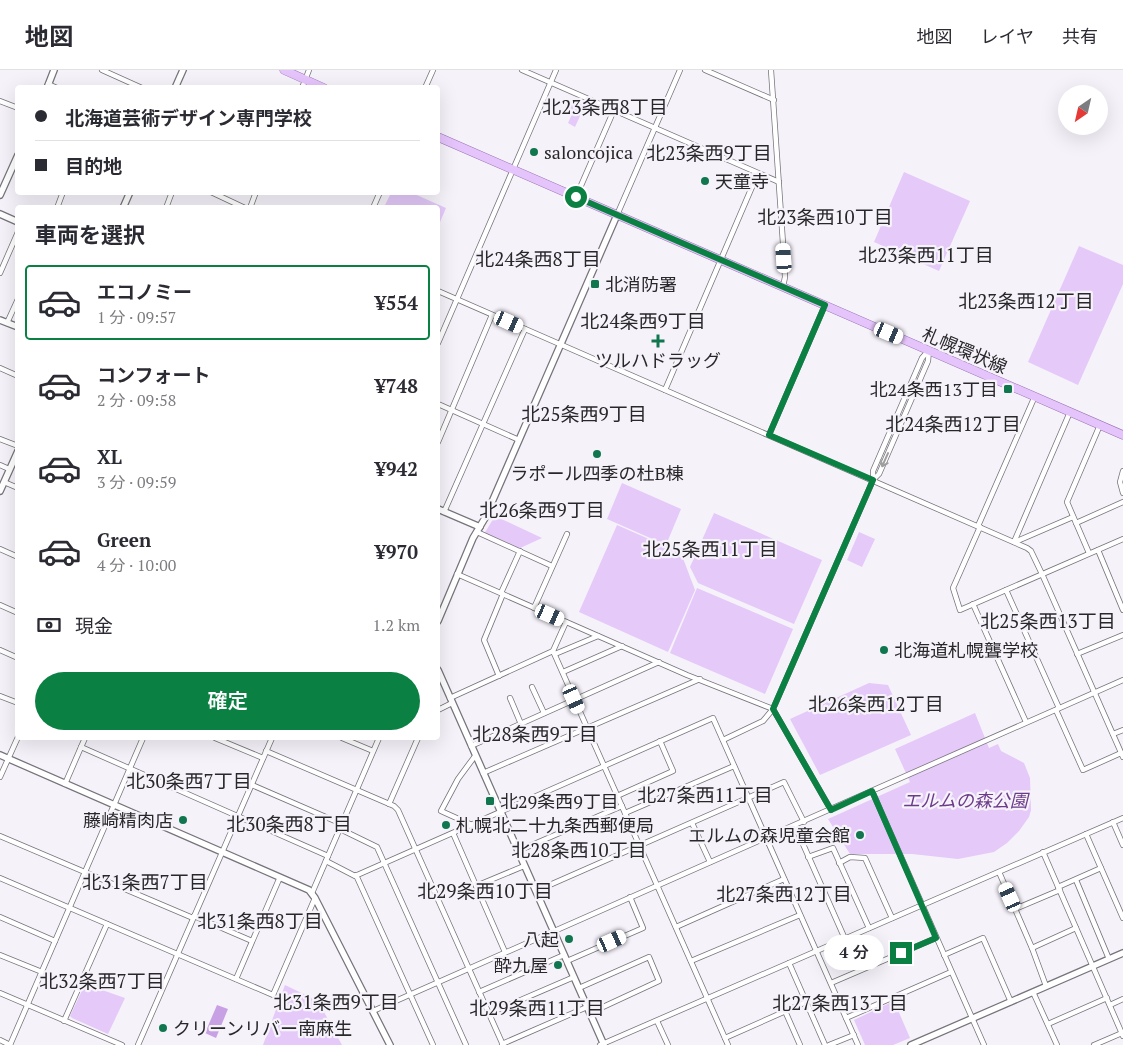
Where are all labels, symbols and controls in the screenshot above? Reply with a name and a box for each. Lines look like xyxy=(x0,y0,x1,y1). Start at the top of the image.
text: 地図 xyxy=(25,20,73,52)
text: 地図 xyxy=(917,24,953,48)
text: レイヤ xyxy=(981,24,1034,48)
text: 共有 xyxy=(1062,24,1098,48)
north arrow xyxy=(1058,85,1108,135)
map controls xyxy=(1058,85,1108,135)
district label: 北23条西8丁目 xyxy=(542,94,668,119)
text: 北海道芸術デザイン専門学校 xyxy=(65,105,312,130)
place label: saloncojica xyxy=(544,140,633,164)
district label: 北23条西9丁目 xyxy=(646,140,772,165)
marker: saloncojica xyxy=(528,146,540,158)
text: 目的地 xyxy=(65,153,122,178)
place label: 天童寺 xyxy=(715,169,769,193)
marker: 天童寺 xyxy=(699,175,711,187)
route start xyxy=(565,186,587,208)
district label: 北23条西10丁目 xyxy=(757,204,893,229)
text: 車両を選択 xyxy=(35,220,145,249)
district label: 北23条西11丁目 xyxy=(858,242,994,267)
car xyxy=(775,243,792,273)
district label: 北24条西8丁目 xyxy=(475,246,601,271)
place label: 北消防署 xyxy=(605,272,677,296)
marker: 北消防署 xyxy=(589,278,601,290)
text: エコノミー xyxy=(97,279,192,304)
icon: car xyxy=(37,280,82,325)
district label: 北23条西12丁目 xyxy=(958,288,1094,313)
text: ¥554 xyxy=(375,290,418,315)
text: 1 分 · 09:57 xyxy=(97,306,176,328)
district label: 北24条西9丁目 xyxy=(580,308,706,333)
car xyxy=(492,309,525,335)
car xyxy=(872,320,905,346)
street label: 札幌環状線 xyxy=(919,321,1011,379)
marker: ツルハドラッグ xyxy=(652,335,664,347)
place label: ツルハドラッグ xyxy=(595,348,721,372)
text: コンフォート xyxy=(97,362,210,387)
icon: car xyxy=(37,363,82,408)
text: ¥748 xyxy=(375,373,418,398)
place label: 北24条西13丁目 xyxy=(870,377,998,401)
marker: 北24条西13丁目 xyxy=(1002,383,1014,395)
text: 2 分 · 09:58 xyxy=(97,389,176,411)
district label: 北25条西9丁目 xyxy=(521,401,647,426)
district label: 北24条西12丁目 xyxy=(885,411,1021,436)
text: XL xyxy=(97,444,122,469)
icon: car xyxy=(37,446,82,491)
marker: ラポール四季の杜B棟 xyxy=(591,448,603,460)
one-way arrow xyxy=(879,452,889,467)
text: ¥942 xyxy=(375,456,418,481)
place label: ラポール四季の杜B棟 xyxy=(510,461,684,485)
text: 3 分 · 09:59 xyxy=(97,471,176,493)
district label: 北26条西9丁目 xyxy=(479,497,605,522)
text: Green xyxy=(97,527,151,552)
icon: car xyxy=(37,529,82,574)
district label: 北25条西11丁目 xyxy=(642,536,778,561)
text: ¥970 xyxy=(375,539,418,564)
text: 4 分 · 10:00 xyxy=(97,554,176,576)
car xyxy=(533,602,566,628)
district label: 北25条西13丁目 xyxy=(980,608,1116,633)
icon: cash xyxy=(35,611,63,639)
text: 現金 xyxy=(75,613,113,638)
text: 1.2 km xyxy=(373,614,420,636)
place label: 北海道札幌聾学校 xyxy=(894,638,1038,662)
marker: 北海道札幌聾学校 xyxy=(878,644,890,656)
button: 確定 xyxy=(35,672,420,730)
car xyxy=(561,682,586,716)
district label: 北26条西12丁目 xyxy=(808,691,944,716)
district label: 北28条西9丁目 xyxy=(472,721,598,746)
district label: 北30条西7丁目 xyxy=(126,768,252,793)
district label: 北27条西11丁目 xyxy=(637,782,773,807)
park label: エルムの森公園 xyxy=(902,788,1031,812)
place label: 北29条西9丁目 xyxy=(500,789,619,813)
marker: 北29条西9丁目 xyxy=(484,795,496,807)
place label: 藤崎精肉店 xyxy=(83,808,173,832)
district label: 北30条西8丁目 xyxy=(226,811,352,836)
place label: 札幌北二十九条西郵便局 xyxy=(456,813,654,837)
marker: 藤崎精肉店 xyxy=(177,814,189,826)
marker: 札幌北二十九条西郵便局 xyxy=(440,819,452,831)
place label: エルムの森児童会館 xyxy=(688,823,850,847)
marker: エルムの森児童会館 xyxy=(854,829,866,841)
district label: 北28条西10丁目 xyxy=(511,837,647,862)
district label: 北31条西7丁目 xyxy=(82,869,208,894)
district label: 北29条西10丁目 xyxy=(417,878,553,903)
car xyxy=(997,880,1022,914)
district label: 北27条西12丁目 xyxy=(716,881,852,906)
district label: 北31条西8丁目 xyxy=(197,908,323,933)
place label: 八起 xyxy=(523,927,559,951)
car xyxy=(595,928,628,954)
marker: 八起 xyxy=(563,933,575,945)
callout: 4 分 xyxy=(824,936,884,970)
text: 4 分 xyxy=(839,941,869,963)
route end xyxy=(890,942,912,964)
place label: 酔九屋 xyxy=(494,953,548,977)
marker: 酔九屋 xyxy=(552,959,564,971)
district label: 北32条西7丁目 xyxy=(39,968,165,993)
district label: 北31条西9丁目 xyxy=(273,989,399,1014)
district label: 北27条西13丁目 xyxy=(772,990,908,1015)
district label: 北29条西11丁目 xyxy=(469,995,605,1020)
place label: クリーンリバー南麻生 xyxy=(173,1016,352,1040)
marker: クリーンリバー南麻生 xyxy=(157,1022,169,1034)

